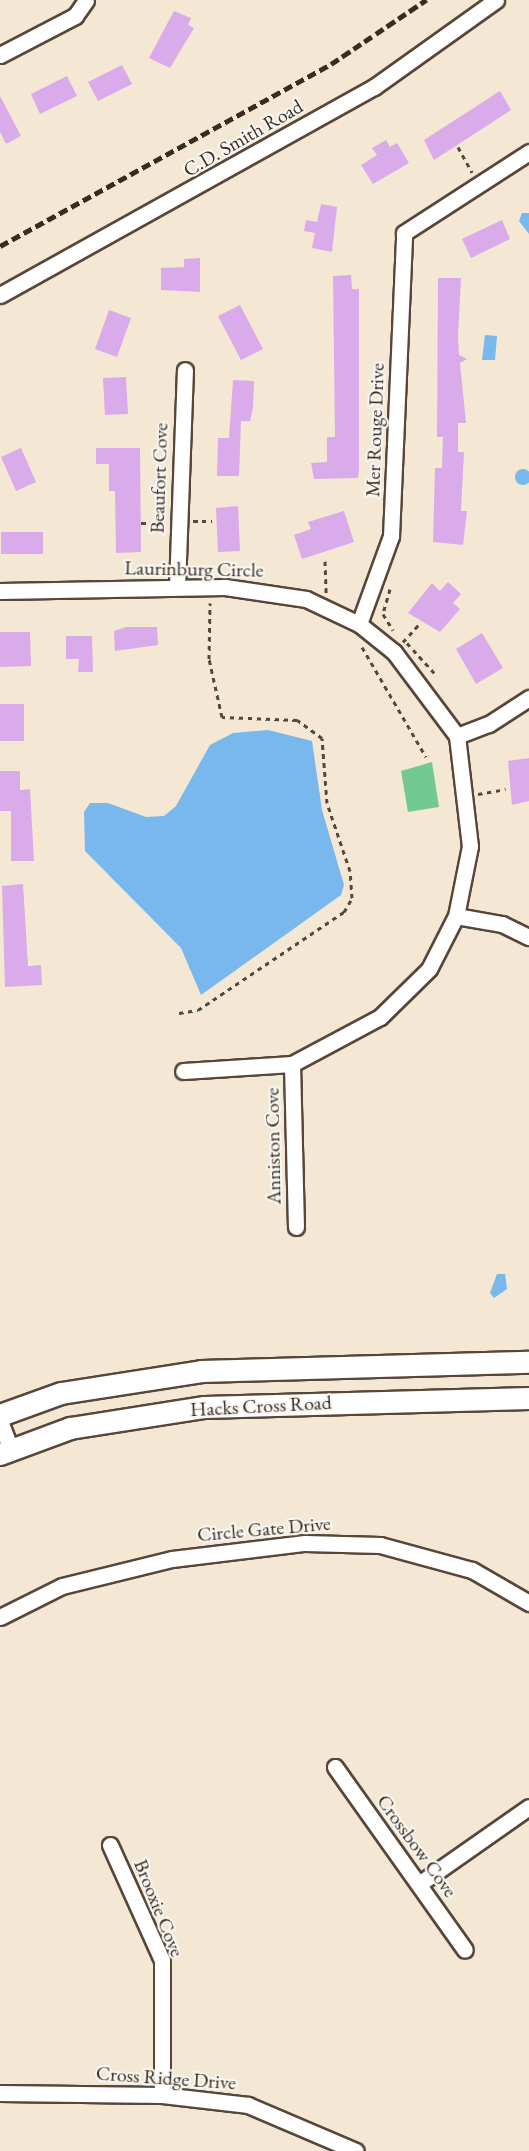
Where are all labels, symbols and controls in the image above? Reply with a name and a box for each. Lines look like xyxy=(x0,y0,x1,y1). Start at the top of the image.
street label: C.D. Smith Road xyxy=(179,94,307,182)
street label: Mer Rouge Drive xyxy=(361,363,389,497)
street label: Beaufort Cove xyxy=(145,422,173,534)
street label: Laurinburg Circle xyxy=(124,556,264,582)
street label: Anniston Cove xyxy=(260,1087,286,1205)
street label: Hacks Cross Road xyxy=(190,1390,332,1422)
street label: Circle Gate Drive xyxy=(196,1511,332,1547)
street label: Crossbow Cove xyxy=(372,1790,462,1902)
street label: Brooxie Cove xyxy=(129,1856,189,1960)
street label: Cross Ridge Drive xyxy=(95,2061,237,2095)

